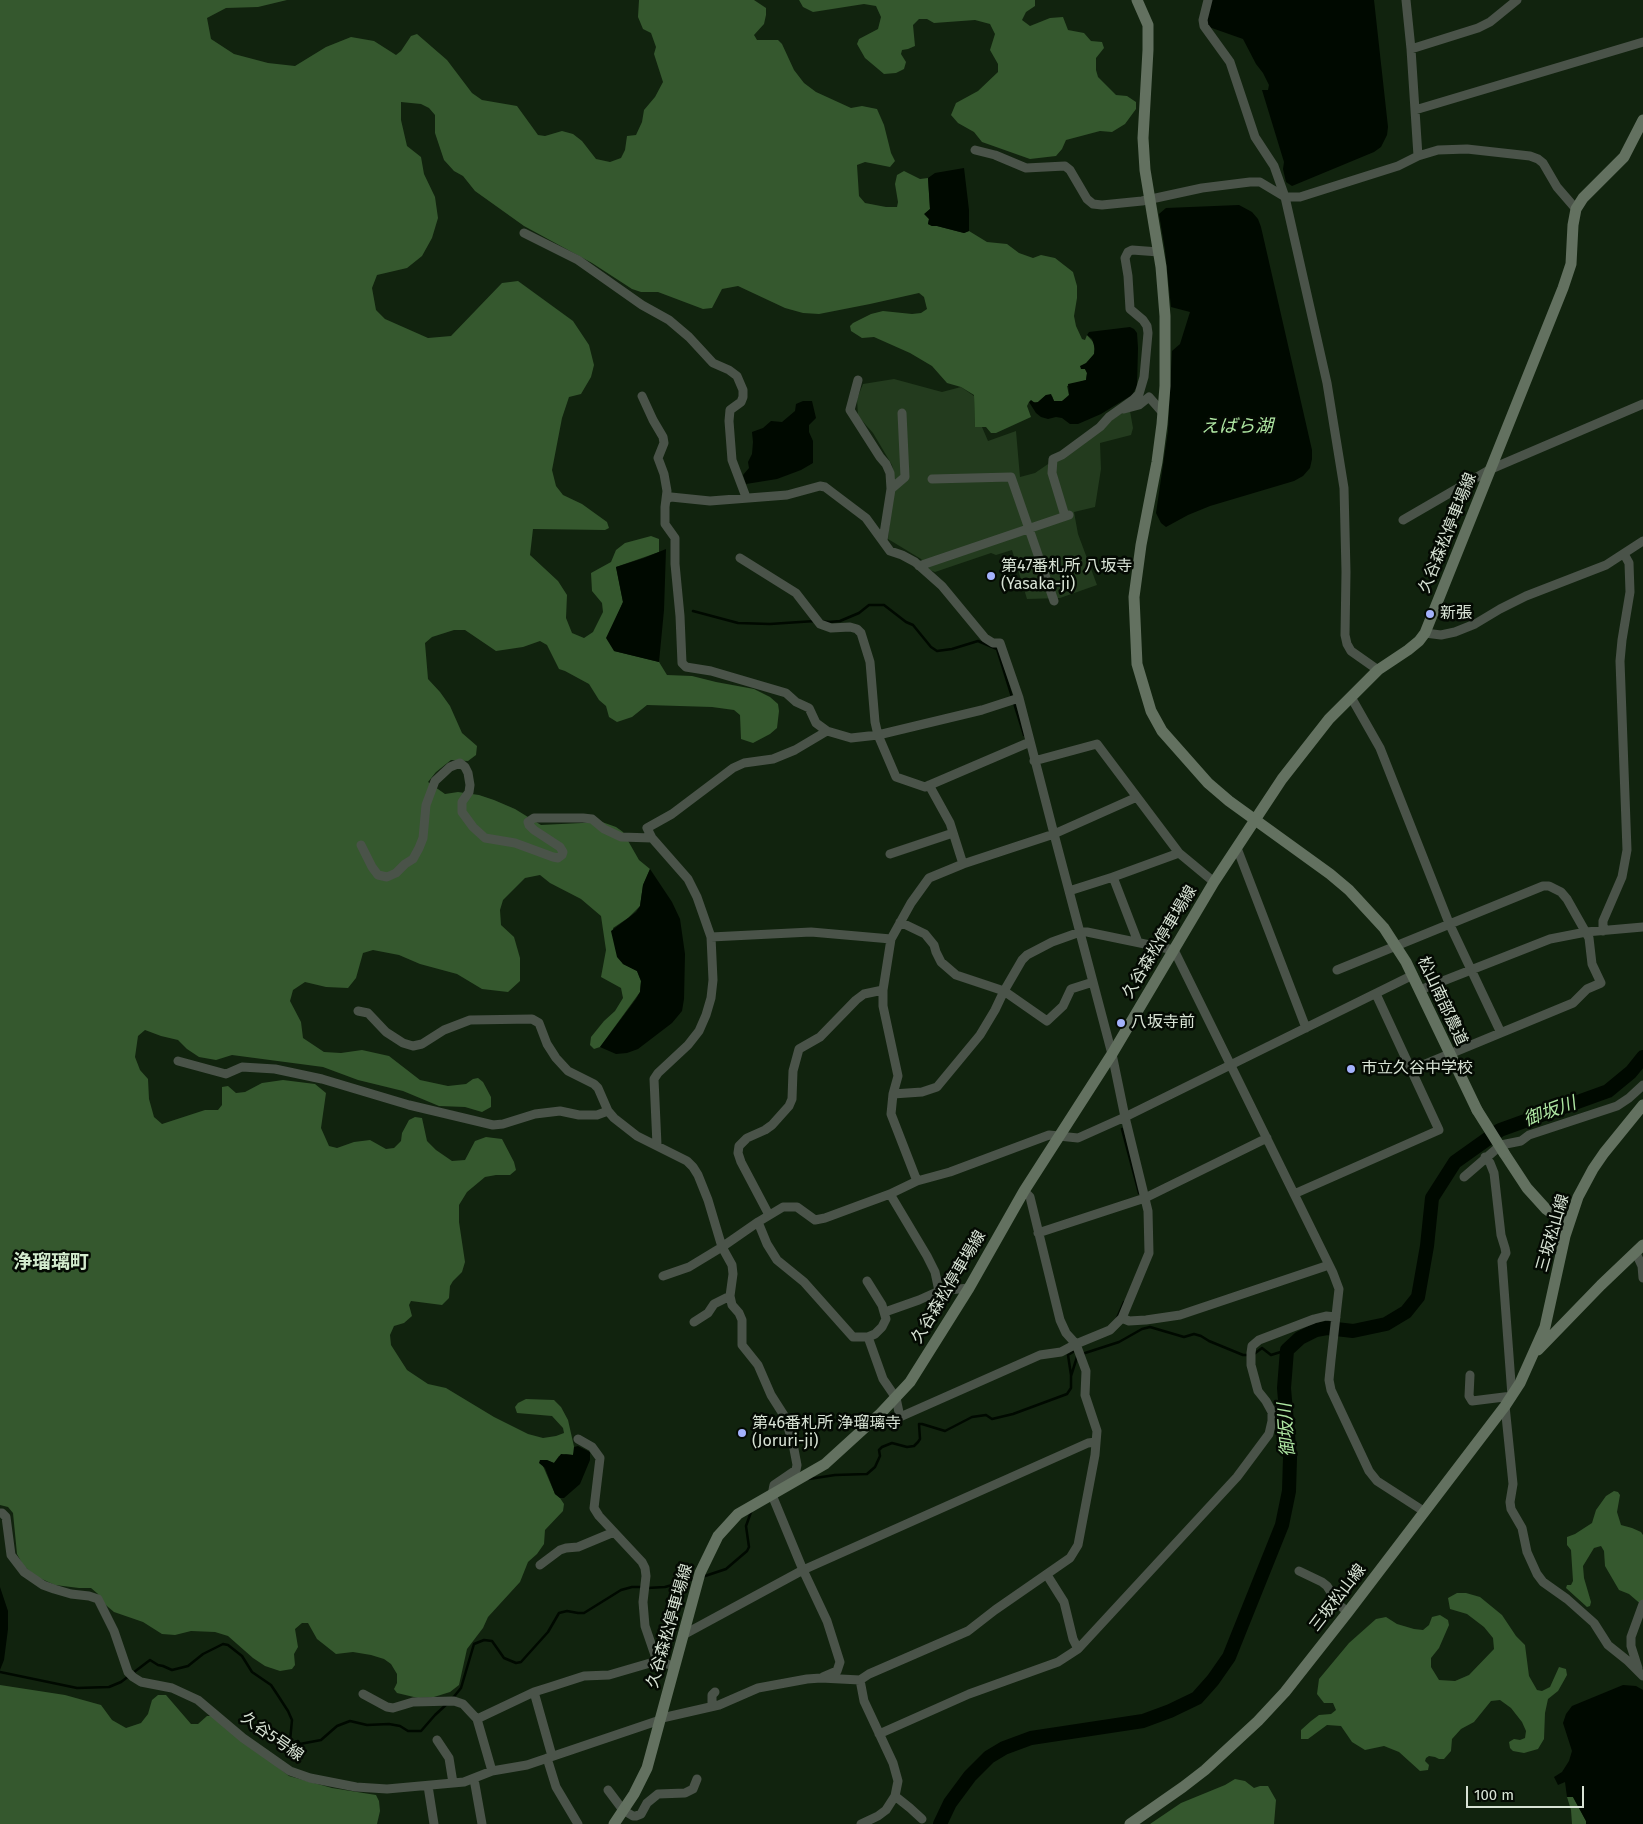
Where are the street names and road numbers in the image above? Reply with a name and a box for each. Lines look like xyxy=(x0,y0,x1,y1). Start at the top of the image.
street label: 久谷森松停車場線 xyxy=(1415,470,1481,596)
street label: 久谷森松停車場線 xyxy=(1119,882,1201,1002)
street label: 松山南部農道 xyxy=(1413,953,1471,1049)
street label: 三坂松山線 xyxy=(1533,1192,1573,1274)
street label: 久谷森松停車場線 xyxy=(908,1227,990,1347)
street label: 三坂松山線 xyxy=(1306,1561,1370,1635)
street label: 久谷森松停車場線 xyxy=(643,1562,697,1690)
street label: 久谷5号線 xyxy=(237,1708,307,1766)

